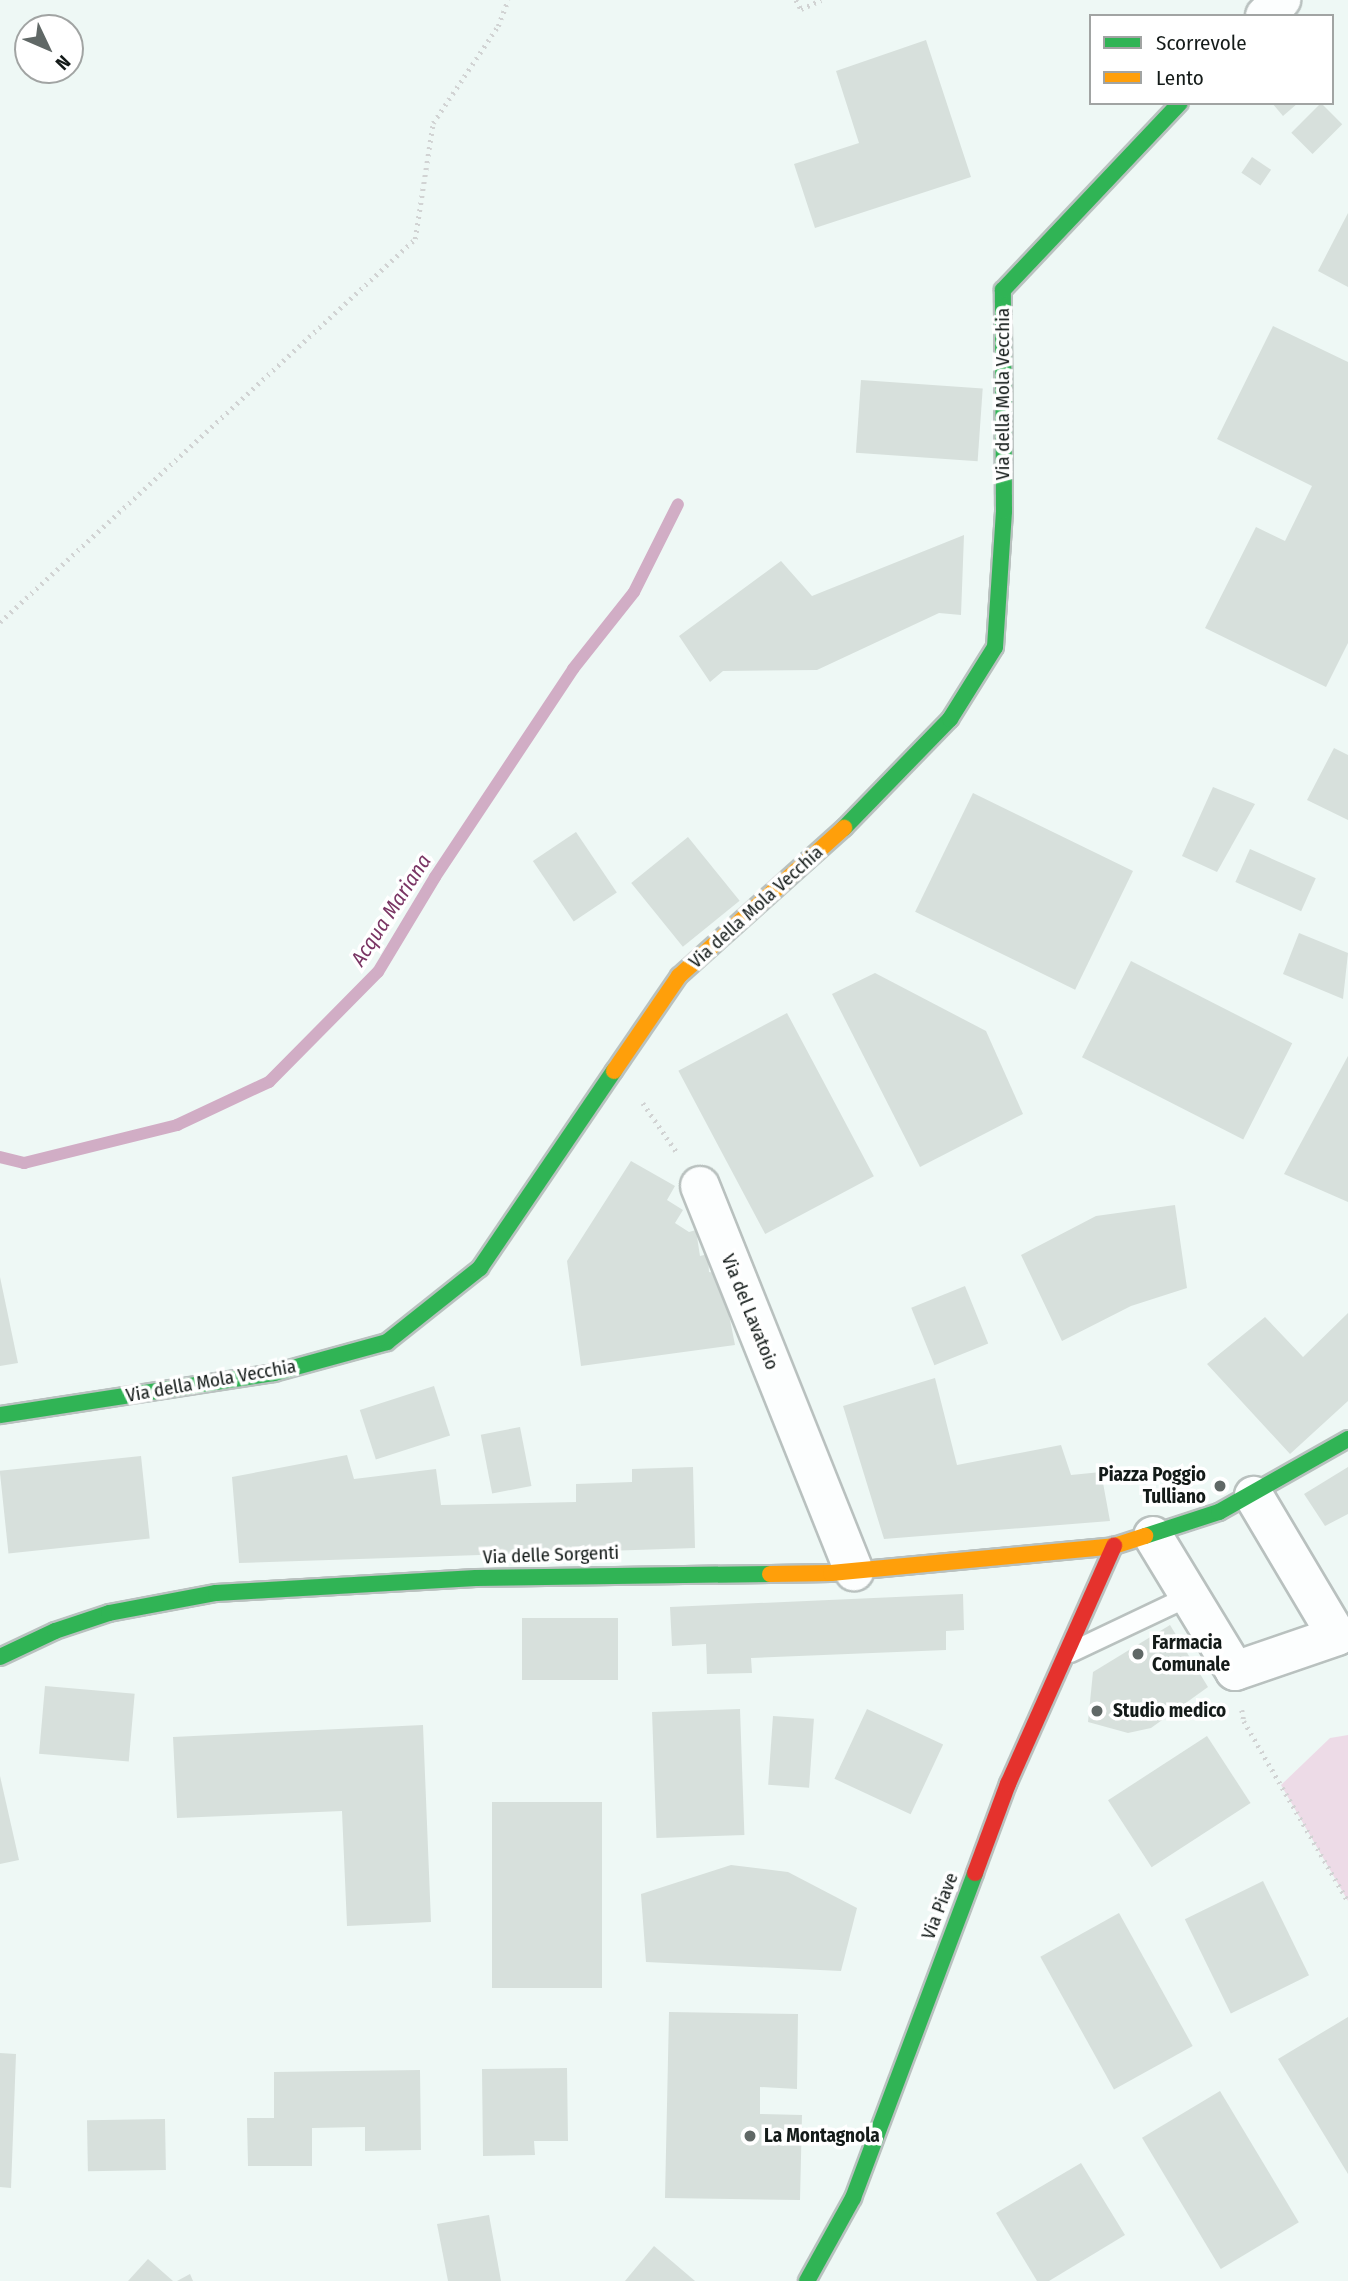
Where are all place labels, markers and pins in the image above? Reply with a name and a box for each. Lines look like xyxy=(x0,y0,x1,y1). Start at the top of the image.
place label: Piazza Poggio Tulliano xyxy=(1098,1464,1206,1508)
marker: Piazza Poggio Tulliano xyxy=(1212,1478,1228,1494)
place label: Farmacia Comunale xyxy=(1152,1632,1230,1676)
marker: Farmacia Comunale xyxy=(1130,1646,1146,1662)
place label: Studio medico xyxy=(1113,1700,1226,1722)
marker: Studio medico xyxy=(1087,1701,1107,1721)
place label: La Montagnola xyxy=(764,2125,880,2147)
marker: La Montagnola xyxy=(742,2128,758,2144)

